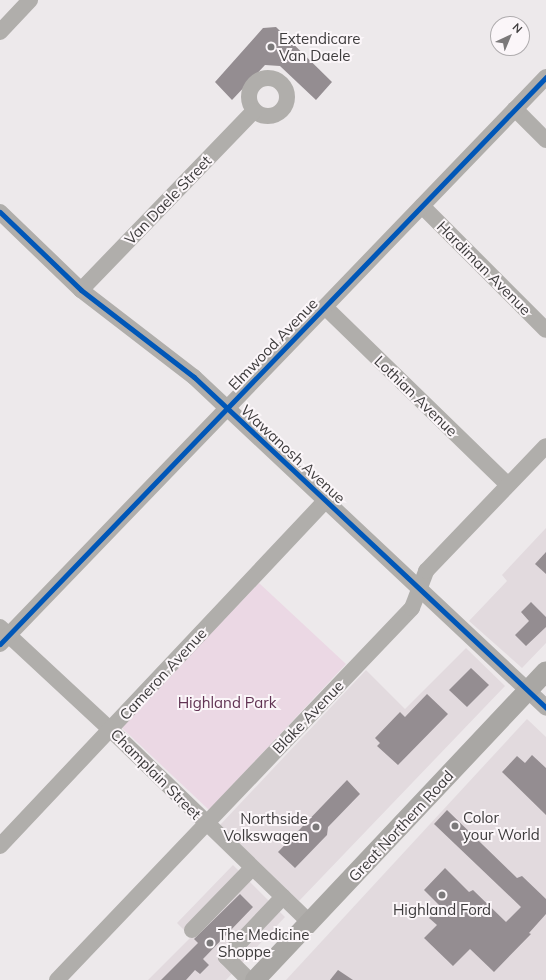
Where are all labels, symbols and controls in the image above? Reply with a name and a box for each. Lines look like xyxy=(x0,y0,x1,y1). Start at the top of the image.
north arrow xyxy=(490,16,530,56)
text: N xyxy=(510,20,525,36)
place label: Extendicare Van Daele xyxy=(279,29,360,64)
marker: Extendicare Van Daele xyxy=(266,42,276,52)
street label: Van Daele Street xyxy=(121,152,215,248)
street label: Hardiman Avenue xyxy=(433,217,535,319)
street label: Elmwood Avenue xyxy=(225,294,321,394)
street label: Lothian Avenue xyxy=(371,352,461,440)
street label: Wawanosh Avenue xyxy=(237,401,349,507)
street label: Cameron Avenue xyxy=(116,624,210,724)
street label: Blake Avenue xyxy=(269,677,347,757)
park label: Highland Park xyxy=(178,694,276,712)
street label: Champlain Street xyxy=(107,725,205,823)
street label: Great Northern Road xyxy=(345,767,457,885)
place label: Color your World xyxy=(463,808,540,843)
place label: Northside Volkswagen xyxy=(224,809,308,844)
marker: Color your World xyxy=(450,821,460,831)
marker: Northside Volkswagen xyxy=(311,822,321,832)
marker: Highland Ford xyxy=(437,890,447,900)
place label: Highland Ford xyxy=(393,901,491,919)
place label: The Medicine Shoppe xyxy=(218,925,309,960)
marker: The Medicine Shoppe xyxy=(205,938,215,948)

